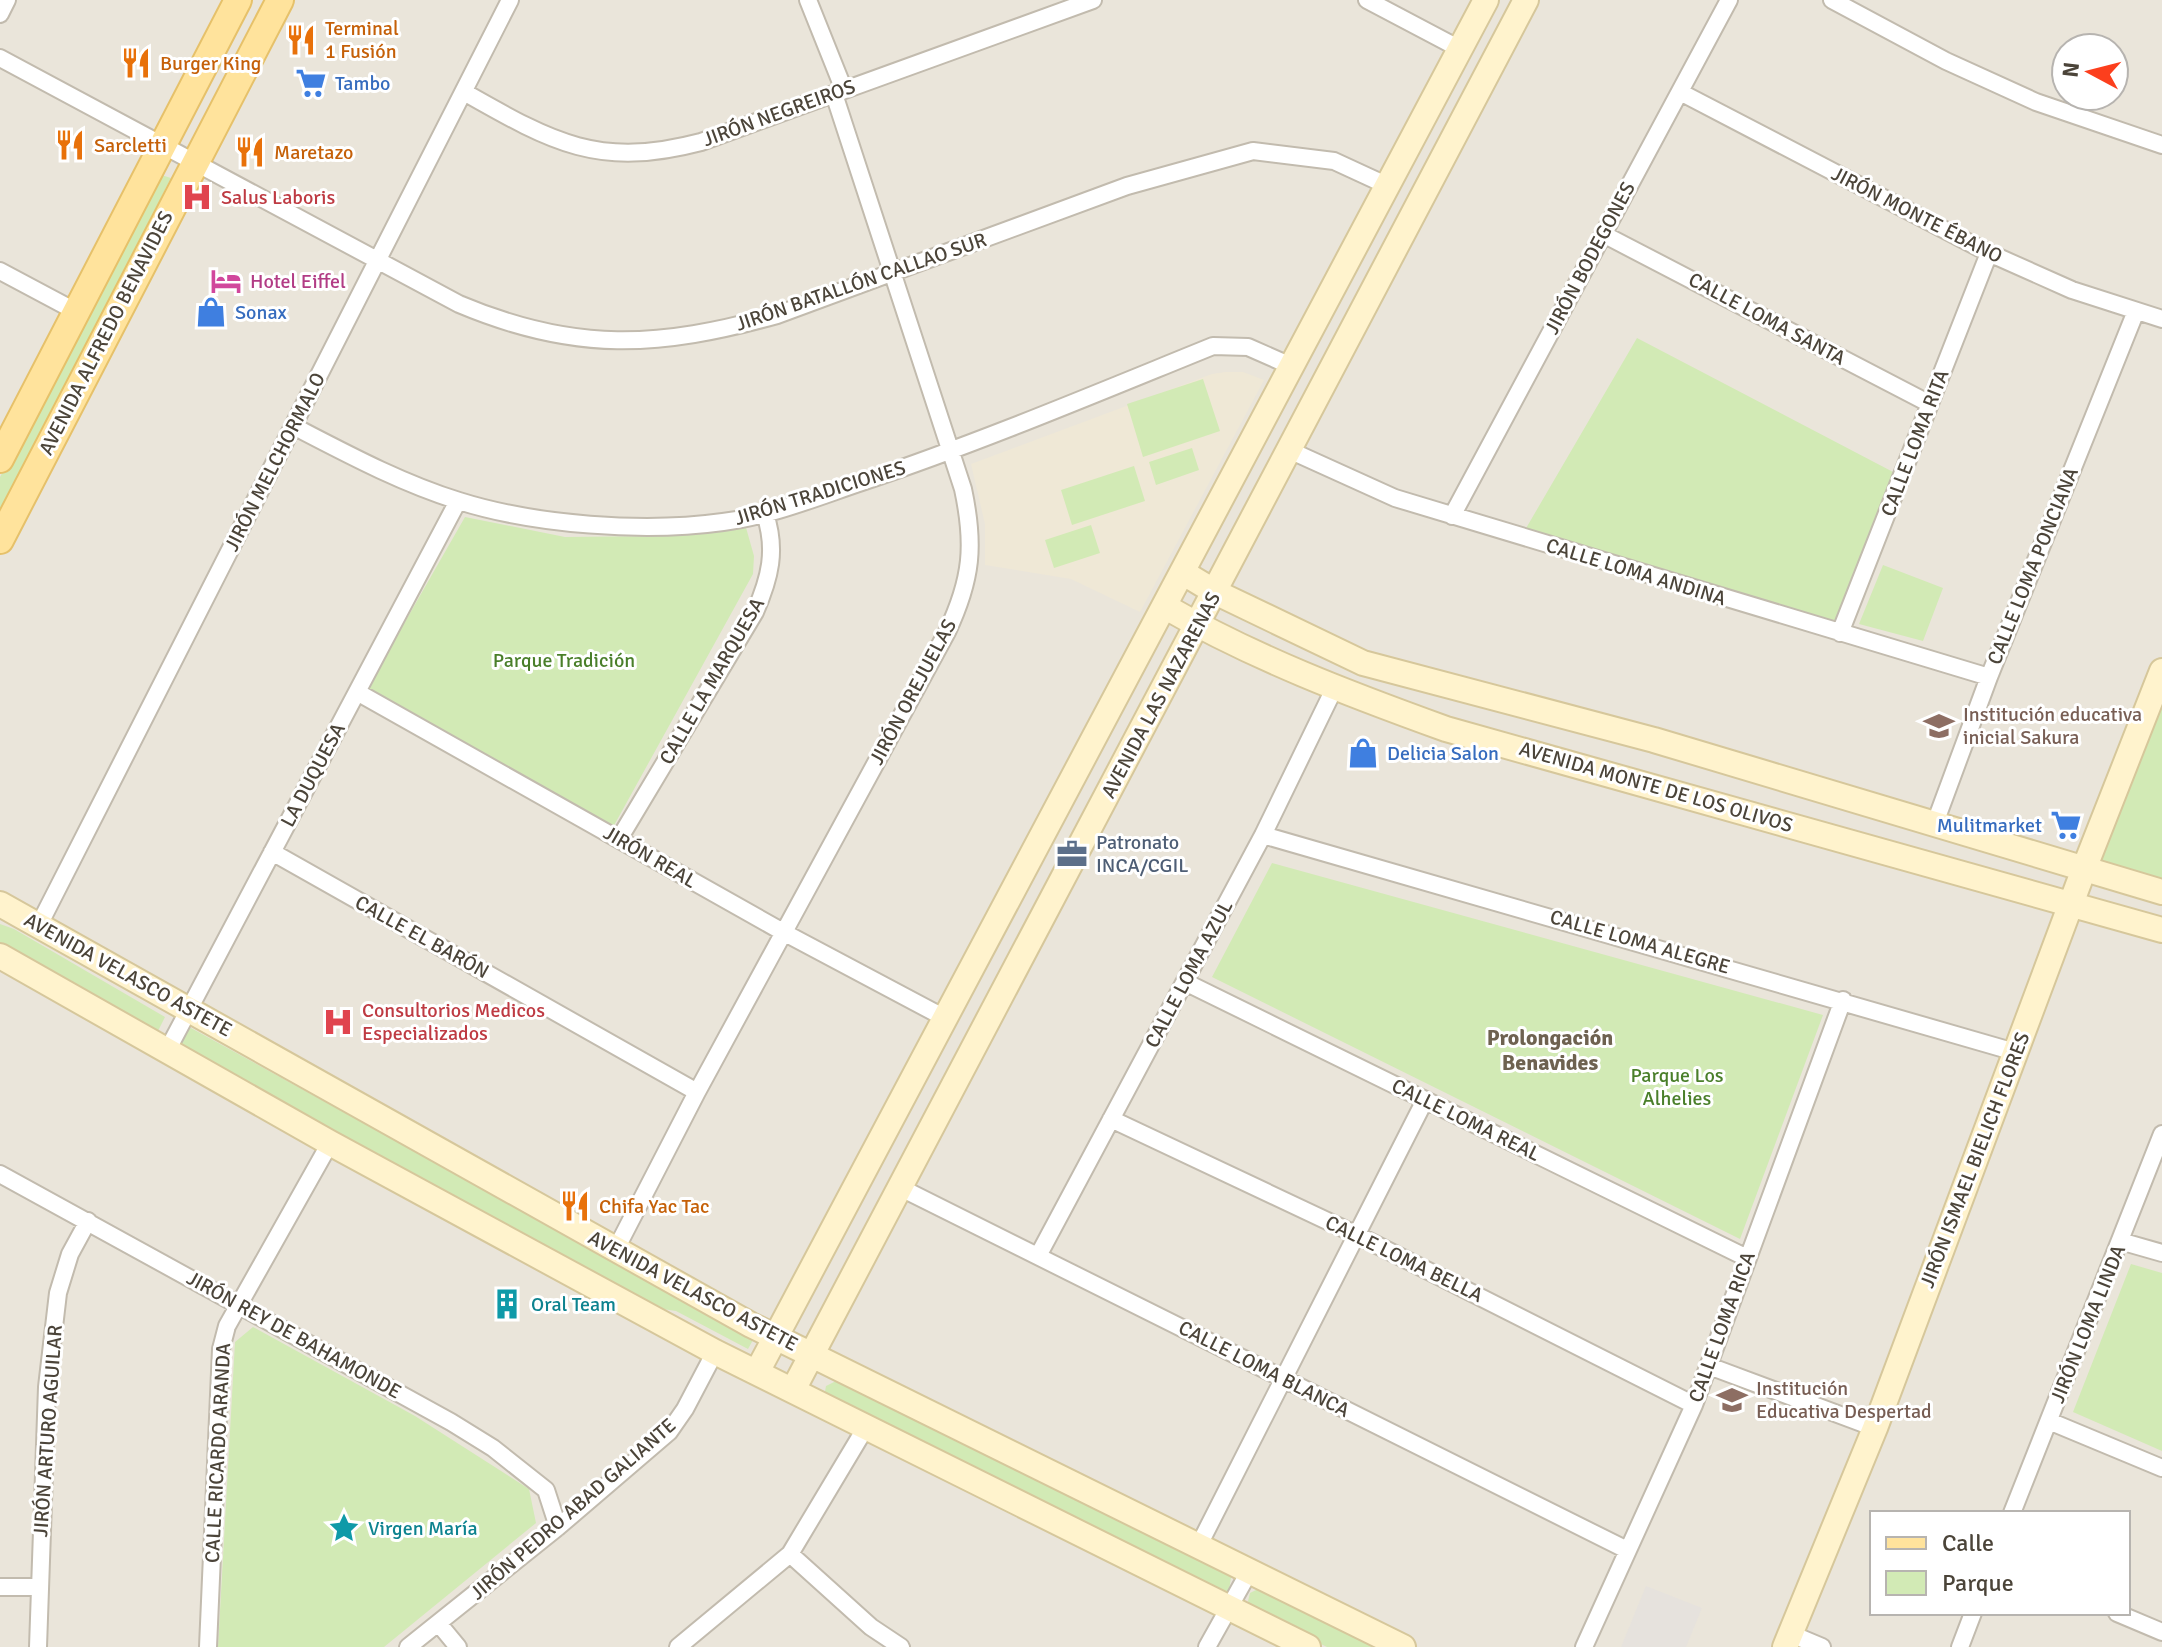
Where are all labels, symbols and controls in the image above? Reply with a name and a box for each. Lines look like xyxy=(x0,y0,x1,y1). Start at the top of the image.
place label: Terminal 1 Fusión xyxy=(325,16,399,64)
restaurant icon: Terminal 1 Fusión xyxy=(284,23,318,57)
north arrow xyxy=(2050,32,2130,112)
restaurant icon: Burger King xyxy=(119,46,153,80)
place label: Burger King xyxy=(160,51,261,76)
text: N xyxy=(2056,60,2085,79)
supermarket icon: Tambo xyxy=(294,66,328,100)
place label: Tambo xyxy=(335,71,390,96)
street label: JIRÓN NEGREIROS xyxy=(699,74,859,152)
restaurant icon: Sarcletti xyxy=(53,128,87,162)
place label: Sarcletti xyxy=(94,133,167,158)
restaurant icon: Maretazo xyxy=(233,135,267,169)
place label: Maretazo xyxy=(274,140,353,165)
street label: JIRÓN MONTE ÉBANO xyxy=(1827,161,2007,269)
street label: JIRÓN BODEGONES xyxy=(1539,178,1641,338)
hospital icon: Salus Laboris xyxy=(180,180,214,214)
place label: Salus Laboris xyxy=(221,185,335,210)
street label: AVENIDA ALFREDO BENAVIDES xyxy=(33,207,179,459)
street label: JIRÓN BATALLÓN CALLAO SUR xyxy=(732,227,990,337)
hotel icon: Hotel Eiffel xyxy=(209,264,243,298)
street label: CALLE LOMA SANTA xyxy=(1684,267,1850,371)
place label: Hotel Eiffel xyxy=(250,269,346,294)
shop icon: Sonax xyxy=(194,295,228,329)
place label: Sonax xyxy=(235,300,287,325)
street label: CALLE LOMA RITA xyxy=(1876,366,1954,520)
street label: JIRÓN MELCHORMALO xyxy=(219,368,331,556)
street label: JIRÓN TRADICIONES xyxy=(731,455,909,531)
street label: CALLE LOMA PONCIANA xyxy=(1982,464,2084,668)
street label: CALLE LOMA ANDINA xyxy=(1543,533,1729,611)
street label: AVENIDA LAS NAZARENAS xyxy=(1096,587,1226,803)
street label: CALLE LA MARQUESA xyxy=(654,593,770,769)
street label: JIRÓN OREJUELAS xyxy=(864,615,962,769)
park label: Parque Tradición xyxy=(493,648,635,673)
place label: Institución educativa inicial Sakura xyxy=(1963,702,2142,750)
school or university icon: Institución educativa inicial Sakura xyxy=(1922,709,1956,743)
street label: LA DUQUESA xyxy=(275,719,351,831)
shop icon: Delicia Salon xyxy=(1346,736,1380,770)
street label: AVENIDA MONTE DE LOS OLIVOS xyxy=(1516,736,1796,838)
place label: Delicia Salon xyxy=(1387,741,1499,766)
supermarket icon: Mulitmarket xyxy=(2049,808,2083,842)
place label: Mulitmarket xyxy=(1937,813,2042,838)
street label: JIRÓN REAL xyxy=(599,820,701,894)
place label: Patronato INCA/CGIL xyxy=(1096,830,1189,878)
office icon: Patronato INCA/CGIL xyxy=(1055,837,1089,871)
street label: CALLE EL BARÓN xyxy=(351,890,493,984)
street label: CALLE LOMA AZUL xyxy=(1140,896,1238,1052)
street label: CALLE LOMA ALEGRE xyxy=(1547,904,1733,980)
street label: AVENIDA VELASCO ASTETE xyxy=(20,907,236,1043)
place label: Consultorios Medicos Especializados xyxy=(362,998,545,1046)
hospital icon: Consultorios Medicos Especializados xyxy=(321,1005,355,1039)
district label: Prolongación Benavides xyxy=(1487,1024,1613,1076)
street label: JIRÓN ISMAEL BIELICH FLORES xyxy=(1915,1029,2035,1291)
park label: Parque Los Alhelies xyxy=(1630,1063,1724,1111)
street label: CALLE LOMA REAL xyxy=(1388,1073,1544,1167)
restaurant icon: Chifa Yac Tac xyxy=(558,1189,592,1223)
place label: Chifa Yac Tac xyxy=(599,1194,709,1219)
street label: CALLE LOMA BELLA xyxy=(1321,1210,1487,1308)
street label: AVENIDA VELASCO ASTETE xyxy=(584,1225,802,1357)
street label: JIRÓN LOMA LINDA xyxy=(2045,1241,2131,1407)
street label: CALLE LOMA RICA xyxy=(1683,1248,1761,1406)
street label: JIRÓN REY DE BAHAMONDE xyxy=(182,1266,406,1404)
building icon: Oral Team xyxy=(490,1287,524,1321)
place label: Oral Team xyxy=(531,1292,616,1317)
street label: CALLE LOMA BLANCA xyxy=(1174,1315,1354,1423)
street label: JIRÓN ARTURO AGUILAR xyxy=(28,1324,68,1538)
street label: CALLE RICARDO ARANDA xyxy=(200,1342,236,1564)
place label: Institución Educativa Despertad xyxy=(1756,1376,1932,1424)
school or university icon: Institución Educativa Despertad xyxy=(1715,1383,1749,1417)
street label: JIRÓN PEDRO ABAD GALIANTE xyxy=(465,1413,681,1605)
place icon: Virgen María xyxy=(327,1511,361,1545)
legend xyxy=(1870,1511,2130,1615)
place label: Virgen María xyxy=(368,1516,478,1541)
text: Calle xyxy=(1942,1528,1994,1558)
text: Parque xyxy=(1942,1568,2014,1598)

